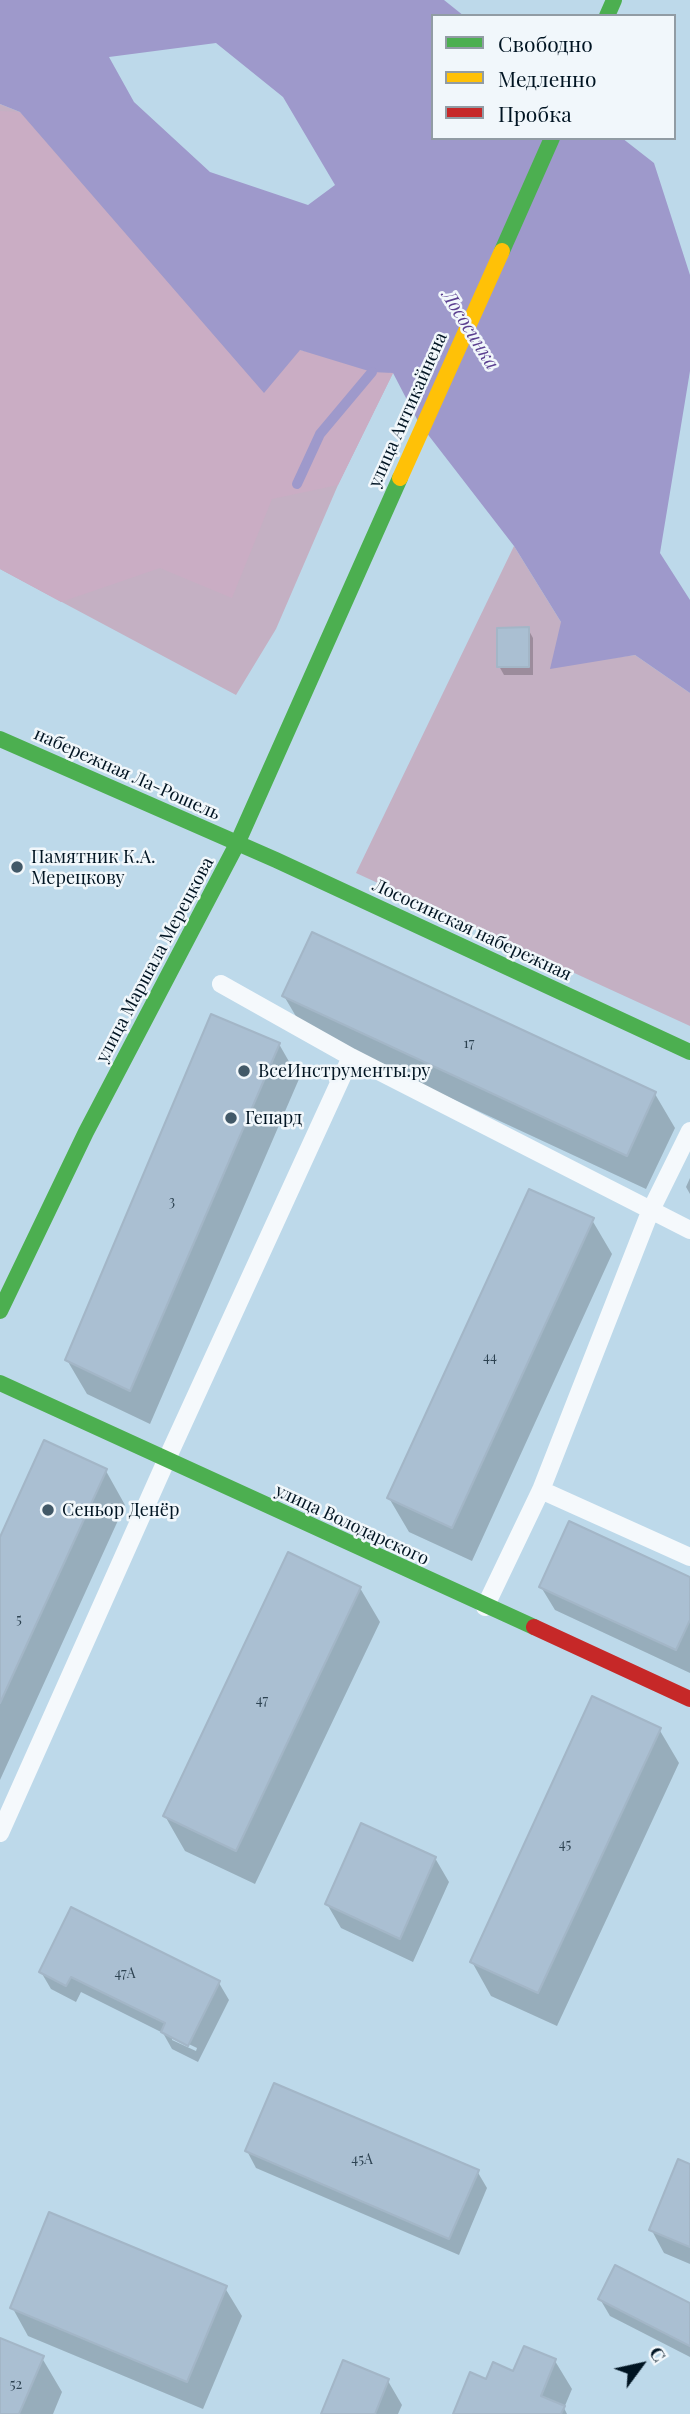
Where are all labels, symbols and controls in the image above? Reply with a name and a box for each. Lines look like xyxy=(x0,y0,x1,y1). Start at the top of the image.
legend xyxy=(431,14,676,140)
text: Свободно xyxy=(498,29,593,57)
text: Медленно xyxy=(498,64,596,92)
text: Пробка xyxy=(498,99,572,127)
water label: Лососинка xyxy=(437,286,503,374)
street label: улица Антикайнена xyxy=(364,329,452,491)
street label: набережная Ла-Рошель xyxy=(31,723,223,825)
place label: Памятник К.А. Мерецкову xyxy=(31,846,156,888)
street label: улица Маршала Мерецкова xyxy=(92,854,218,1066)
marker: Памятник К.А. Мерецкову xyxy=(9,859,25,875)
street label: Лососинская набережная xyxy=(369,874,575,986)
house number: 17 xyxy=(464,1036,474,1052)
place label: ВсеИнструменты.ру xyxy=(258,1060,430,1082)
marker: ВсеИнструменты.ру xyxy=(236,1063,252,1079)
place label: Гепард xyxy=(245,1107,302,1129)
marker: Гепард xyxy=(223,1110,239,1126)
house number: 3 xyxy=(169,1194,175,1210)
house number: 44 xyxy=(483,1350,497,1366)
street label: улица Володарского xyxy=(272,1480,432,1570)
place label: Сеньор Денёр xyxy=(62,1499,179,1521)
marker: Сеньор Денёр xyxy=(40,1502,56,1518)
house number: 5 xyxy=(16,1612,22,1628)
house number: 47 xyxy=(256,1693,268,1709)
house number: 45 xyxy=(559,1837,571,1853)
house number: 47А xyxy=(114,1966,136,1982)
house number: 45А xyxy=(351,2152,373,2168)
north arrow xyxy=(606,2330,676,2400)
text: С xyxy=(644,2341,673,2366)
house number: 52 xyxy=(10,2377,22,2393)

